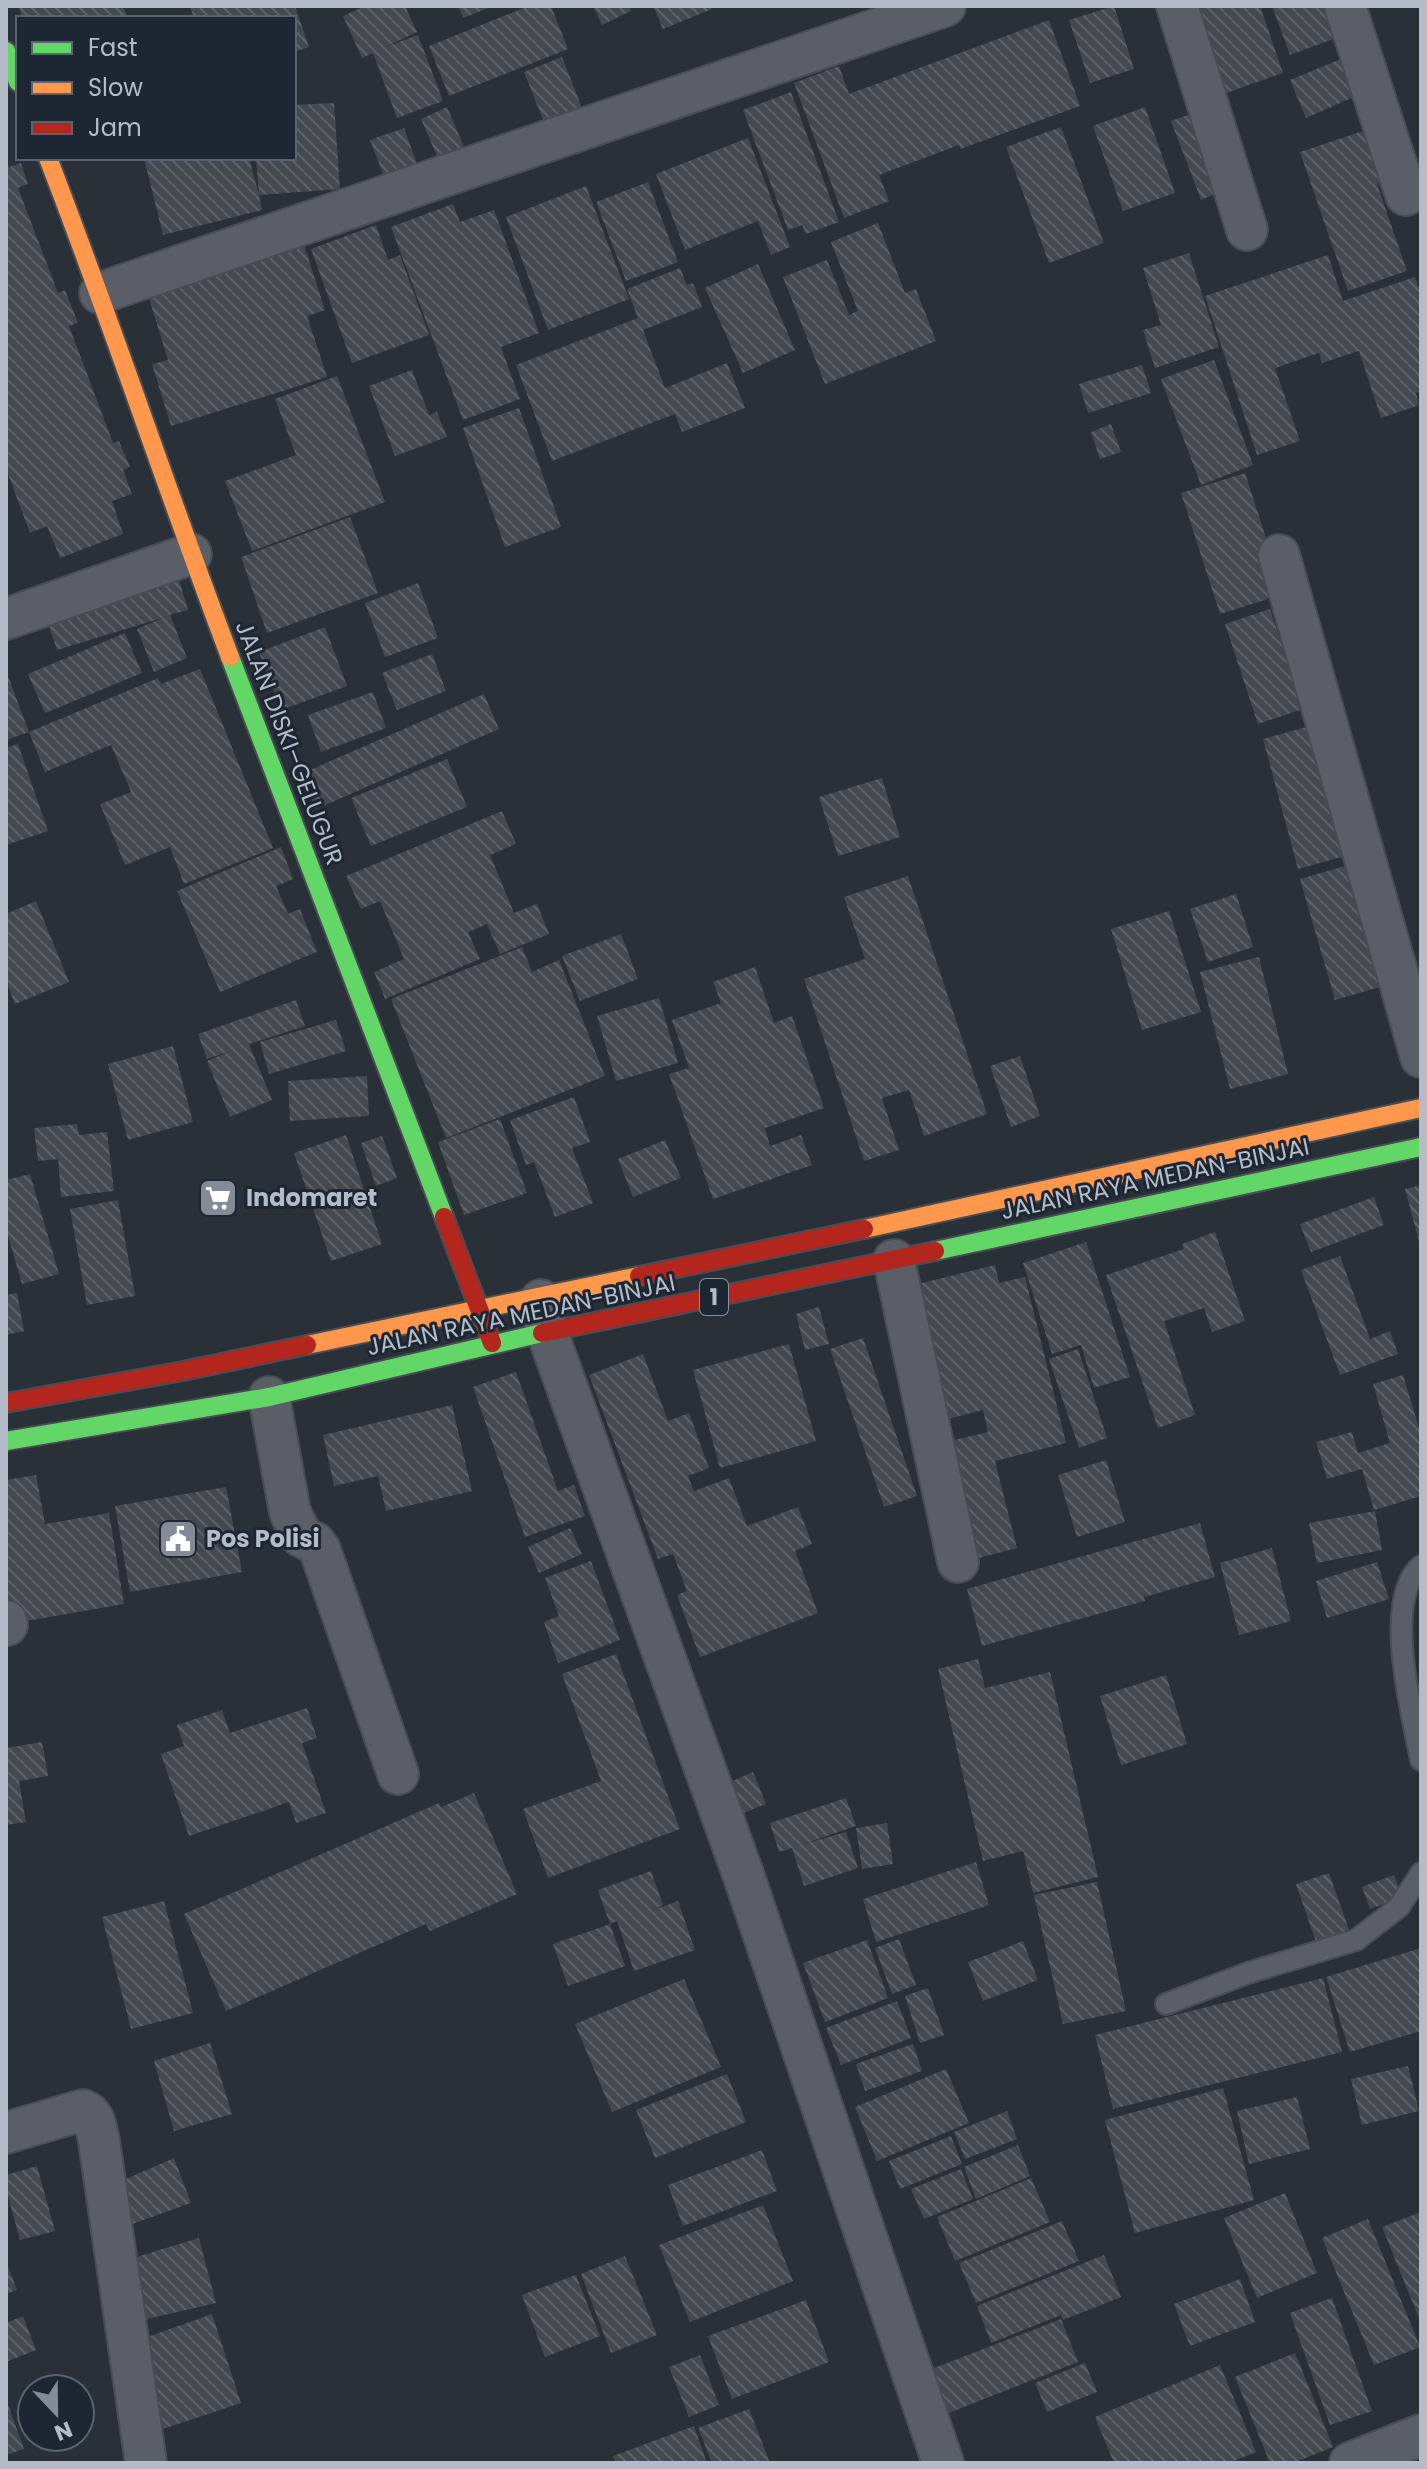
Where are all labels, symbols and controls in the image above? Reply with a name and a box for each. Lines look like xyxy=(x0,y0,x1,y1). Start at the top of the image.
legend xyxy=(16,16,296,160)
text: Fast xyxy=(88,31,138,64)
text: Slow xyxy=(88,71,143,104)
text: Jam xyxy=(88,111,142,144)
street label: JALAN DISKI–GELUGUR xyxy=(228,616,351,870)
street label: JALAN RAYA MEDAN-BINJAI xyxy=(998,1130,1312,1227)
supermarket icon: Indomaret xyxy=(197,1177,239,1219)
place label: Indomaret xyxy=(246,1181,377,1214)
street label: JALAN RAYA MEDAN-BINJAI xyxy=(364,1266,678,1363)
road number: 1 xyxy=(700,1279,728,1315)
public building icon: Pos Polisi xyxy=(157,1518,199,1560)
place label: Pos Polisi xyxy=(206,1522,320,1555)
north arrow xyxy=(16,2373,96,2453)
text: N xyxy=(50,2414,77,2449)

